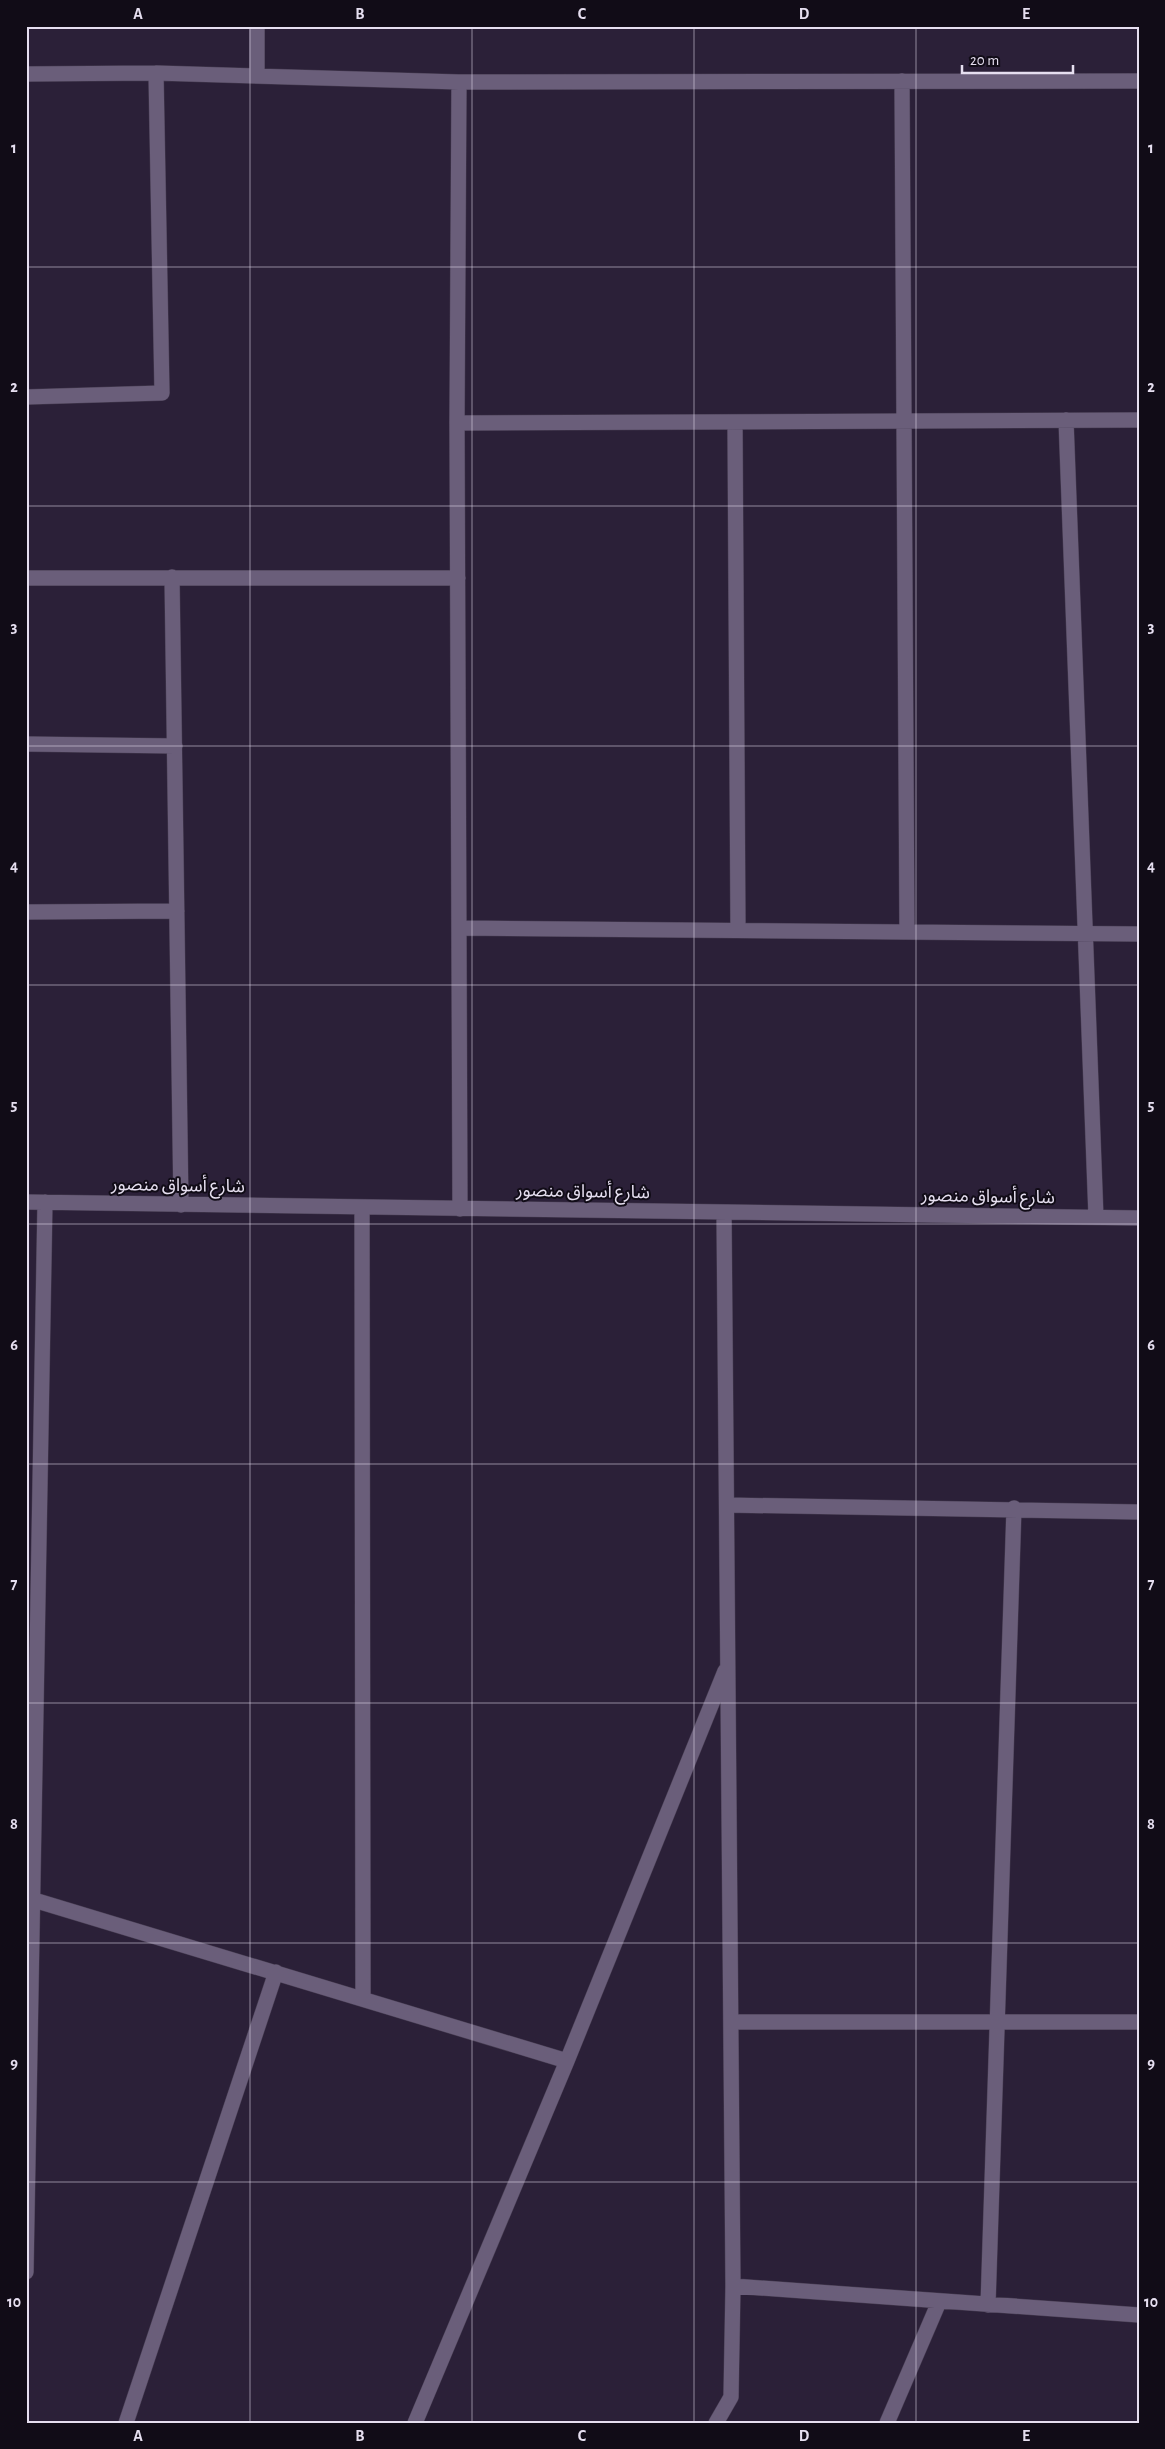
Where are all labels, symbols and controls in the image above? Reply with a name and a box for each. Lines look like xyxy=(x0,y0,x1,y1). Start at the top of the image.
text: A xyxy=(133,6,143,22)
text: B xyxy=(355,6,365,22)
text: C xyxy=(578,6,587,22)
text: D xyxy=(799,6,810,22)
text: E xyxy=(1022,6,1030,22)
scale bar xyxy=(962,42,1074,74)
text: 20 m xyxy=(970,53,999,68)
text: 1 xyxy=(11,140,17,156)
text: 1 xyxy=(1148,140,1154,156)
text: 2 xyxy=(10,379,18,395)
text: 2 xyxy=(1147,379,1155,395)
text: 3 xyxy=(11,619,18,635)
text: 3 xyxy=(1148,619,1155,635)
text: 4 xyxy=(10,858,18,874)
text: 4 xyxy=(1147,858,1155,874)
text: 5 xyxy=(11,1097,18,1113)
text: 5 xyxy=(1148,1097,1155,1113)
street label: شارع أسواق منصور xyxy=(110,1173,245,1200)
street label: شارع أسواق منصور xyxy=(515,1179,650,1206)
street label: شارع أسواق منصور xyxy=(920,1184,1055,1211)
text: 6 xyxy=(10,1337,18,1353)
text: 6 xyxy=(1147,1337,1155,1353)
text: 7 xyxy=(11,1576,18,1592)
text: 7 xyxy=(1148,1576,1155,1592)
text: 8 xyxy=(10,1816,18,1832)
text: 8 xyxy=(1147,1816,1155,1832)
text: 9 xyxy=(10,2055,18,2071)
text: 9 xyxy=(1147,2055,1155,2071)
text: 10 xyxy=(7,2294,21,2310)
text: 10 xyxy=(1144,2294,1158,2310)
text: A xyxy=(133,2428,143,2444)
text: B xyxy=(355,2428,365,2444)
text: C xyxy=(578,2428,587,2444)
text: D xyxy=(799,2428,810,2444)
text: E xyxy=(1022,2428,1030,2444)

